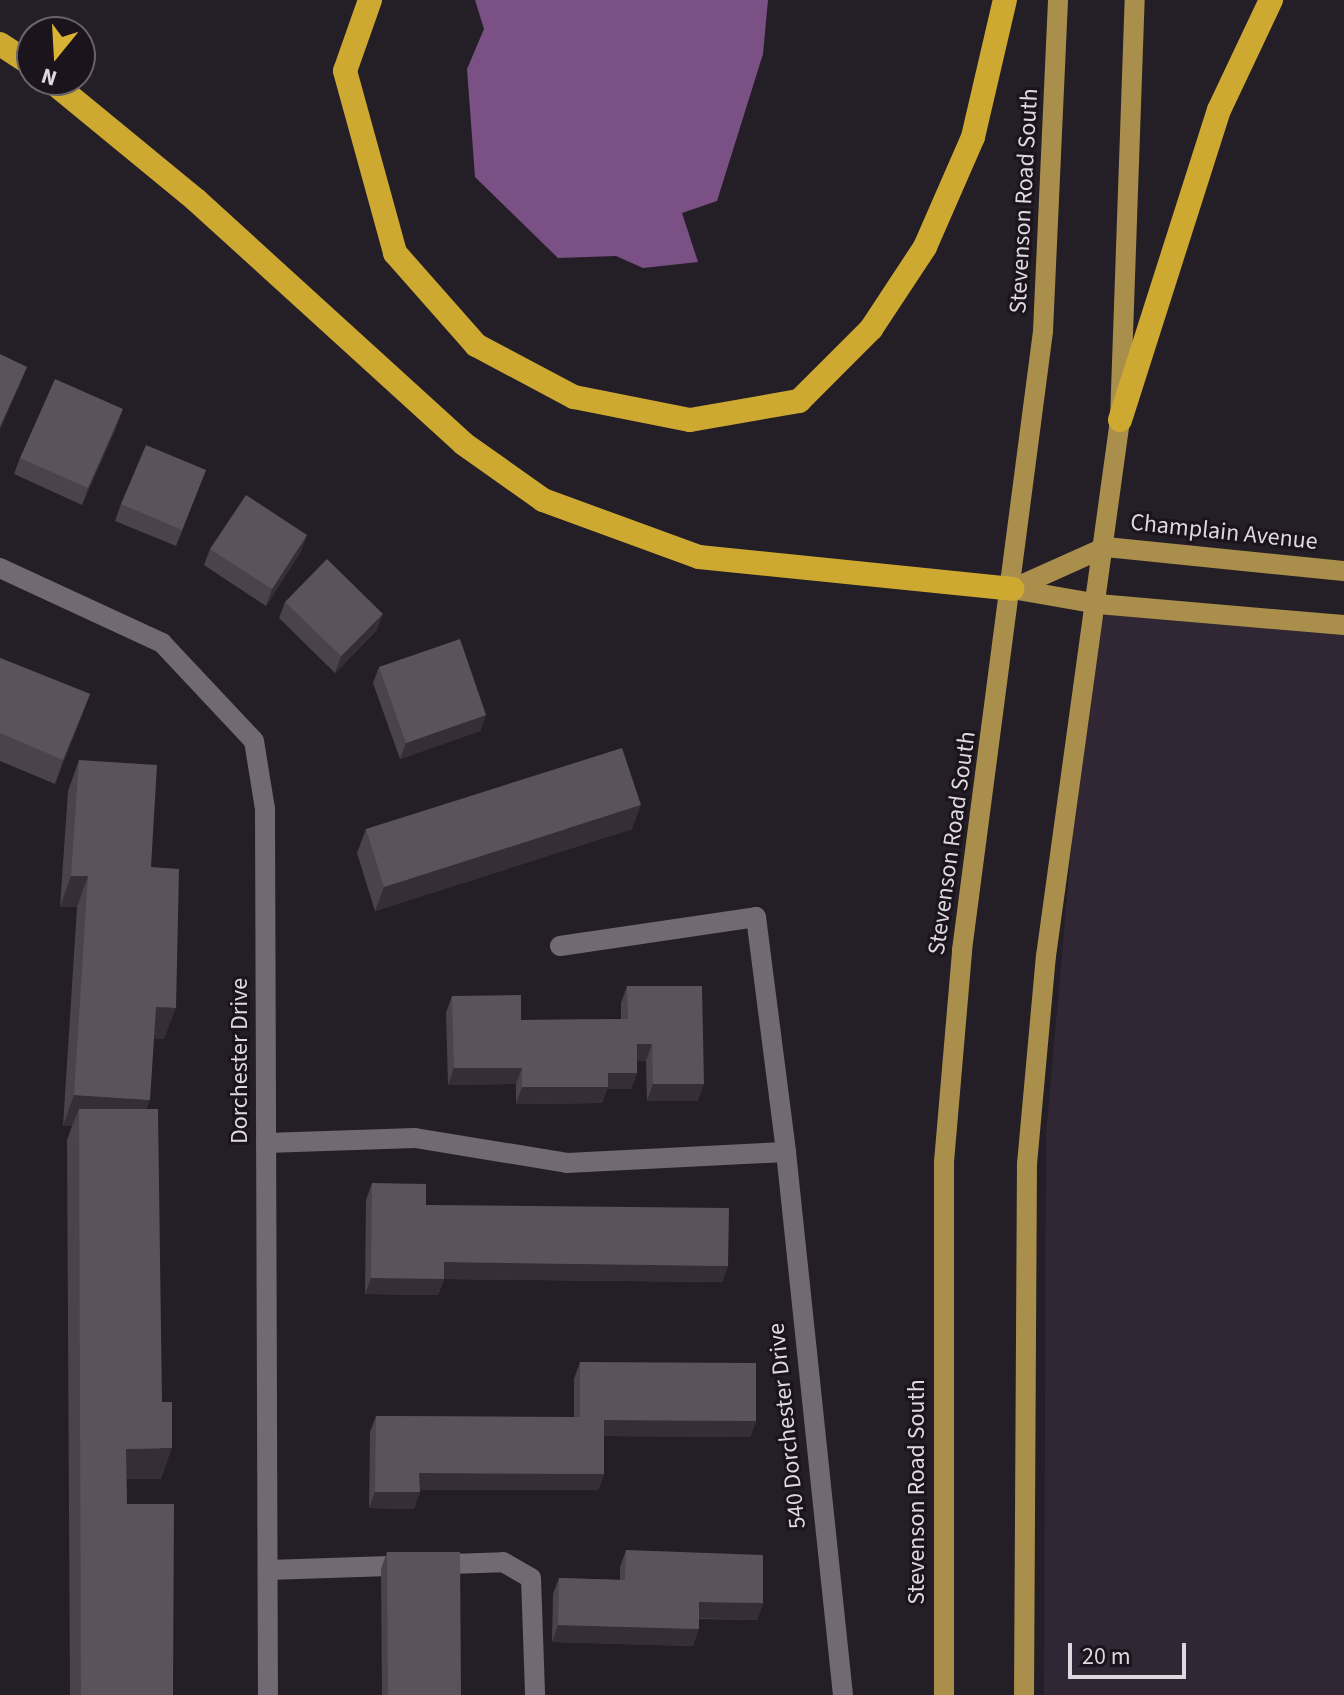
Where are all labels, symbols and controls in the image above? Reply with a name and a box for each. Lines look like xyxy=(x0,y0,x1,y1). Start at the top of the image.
north arrow xyxy=(16,16,96,96)
text: N xyxy=(37,59,61,94)
street label: Stevenson Road South xyxy=(1004,88,1044,314)
street label: Champlain Avenue xyxy=(1129,508,1319,556)
street label: Stevenson Road South xyxy=(922,729,982,957)
street label: Dorchester Drive xyxy=(226,978,254,1144)
street label: 540 Dorchester Drive xyxy=(762,1322,812,1530)
street label: Stevenson Road South xyxy=(903,1379,931,1605)
scale bar xyxy=(1072,1627,1190,1677)
text: 20 m xyxy=(1082,1639,1131,1674)

